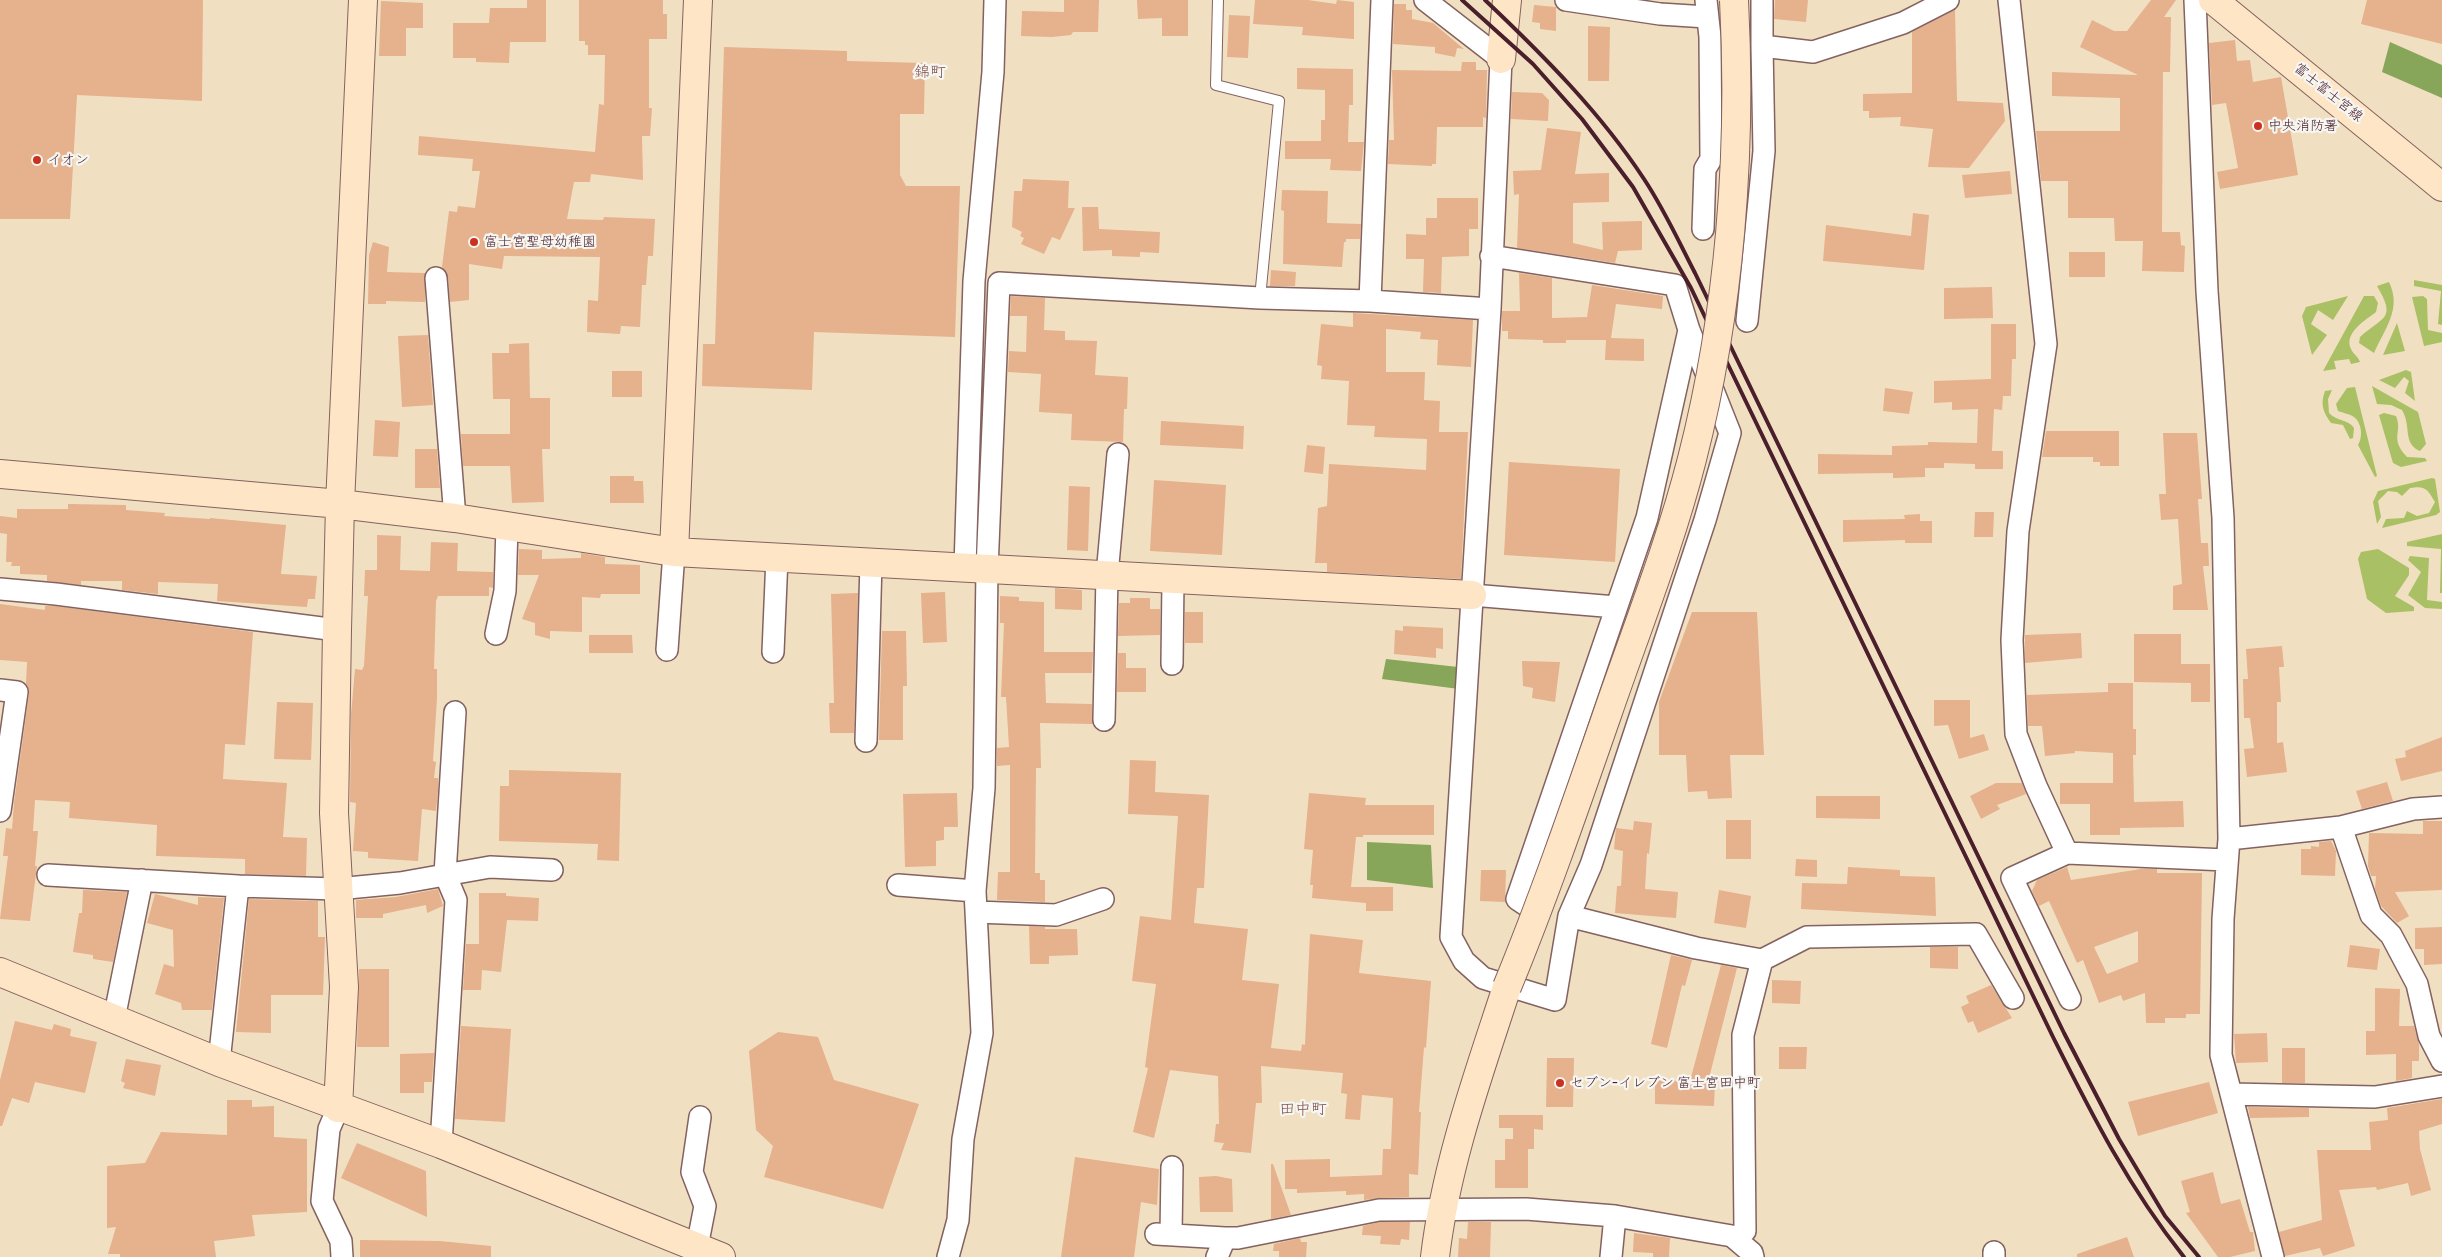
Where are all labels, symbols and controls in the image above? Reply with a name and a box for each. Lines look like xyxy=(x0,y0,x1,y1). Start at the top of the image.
street label: 富士富士宮線 xyxy=(2290,60,2366,126)
district label: 錦町 xyxy=(914,63,946,83)
place label: 中央消防署 xyxy=(2268,118,2338,134)
marker: 中央消防署 xyxy=(2252,120,2264,132)
place label: イオン xyxy=(47,152,89,168)
marker: イオン xyxy=(31,154,43,166)
place label: 富士宮聖母幼稚園 xyxy=(484,234,596,250)
marker: 富士宮聖母幼稚園 xyxy=(468,236,480,248)
place label: セブン-イレブン 富士宮田中町 xyxy=(1570,1075,1761,1091)
marker: セブン-イレブン 富士宮田中町 xyxy=(1554,1077,1566,1089)
district label: 田中町 xyxy=(1279,1100,1327,1120)

